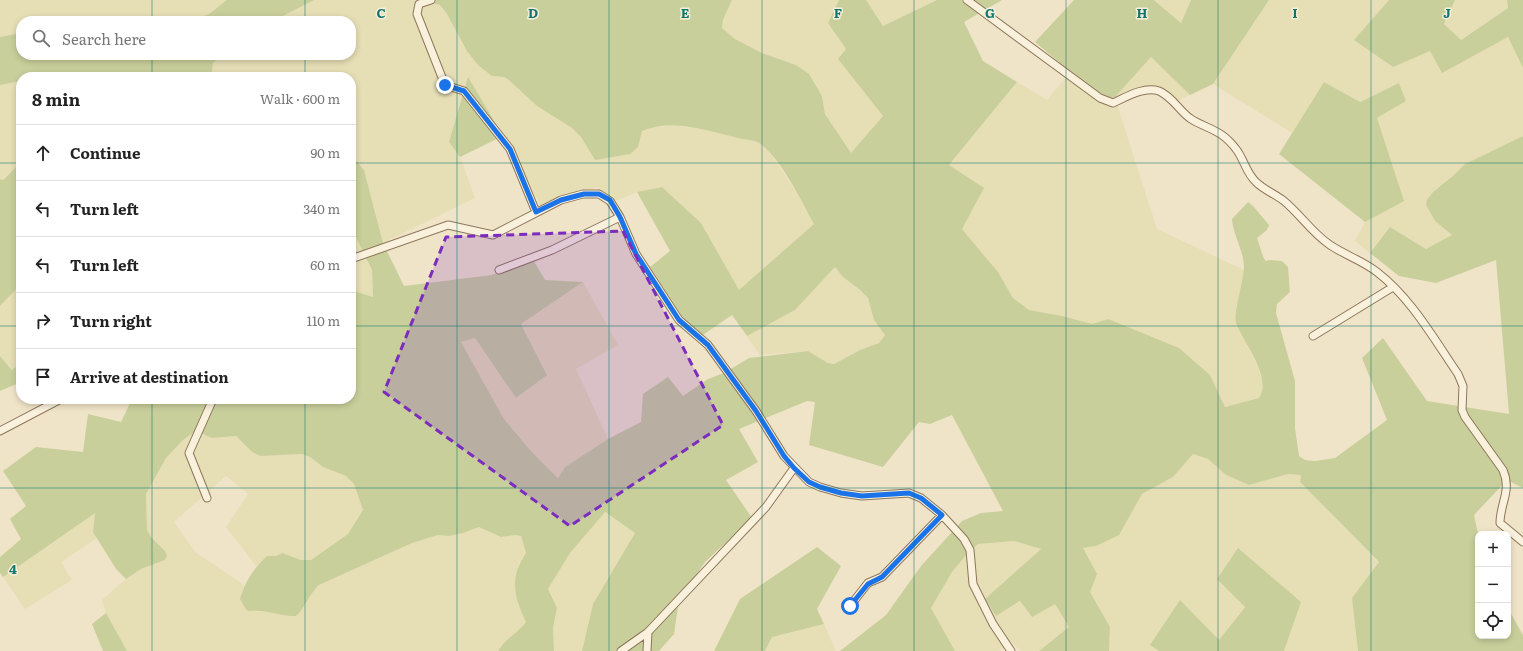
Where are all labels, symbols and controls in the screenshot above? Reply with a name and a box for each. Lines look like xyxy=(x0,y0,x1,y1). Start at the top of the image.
text: C xyxy=(376,3,386,22)
text: D xyxy=(528,3,538,22)
text: E xyxy=(681,3,690,22)
text: F xyxy=(834,3,842,22)
text: G xyxy=(985,3,995,22)
text: H xyxy=(1137,3,1148,22)
text: I xyxy=(1292,3,1298,22)
text: J xyxy=(1443,3,1451,22)
search box xyxy=(16,16,356,60)
icon: search xyxy=(30,27,52,49)
text: Search here xyxy=(62,27,146,50)
route end xyxy=(436,76,454,94)
text: 8 min xyxy=(32,86,80,111)
text: Walk · 600 m xyxy=(260,89,340,108)
text: Continue xyxy=(70,141,140,164)
icon: ahead xyxy=(32,142,54,164)
text: 90 m xyxy=(310,143,340,162)
text: Turn left xyxy=(70,197,139,220)
icon: left xyxy=(32,198,54,220)
text: 340 m xyxy=(303,199,340,218)
text: Turn left xyxy=(70,253,139,276)
icon: left xyxy=(32,254,54,276)
text: 60 m xyxy=(310,255,340,274)
text: Turn right xyxy=(70,309,152,332)
icon: right xyxy=(32,310,54,332)
text: 110 m xyxy=(307,311,340,330)
text: Arrive at destination xyxy=(70,365,229,388)
icon: arrive xyxy=(32,366,54,388)
map controls xyxy=(1475,531,1511,639)
button: + xyxy=(1475,531,1511,567)
text: 4 xyxy=(9,559,17,578)
button: − xyxy=(1475,567,1511,603)
route start xyxy=(841,597,859,615)
button: locate xyxy=(1475,603,1511,639)

